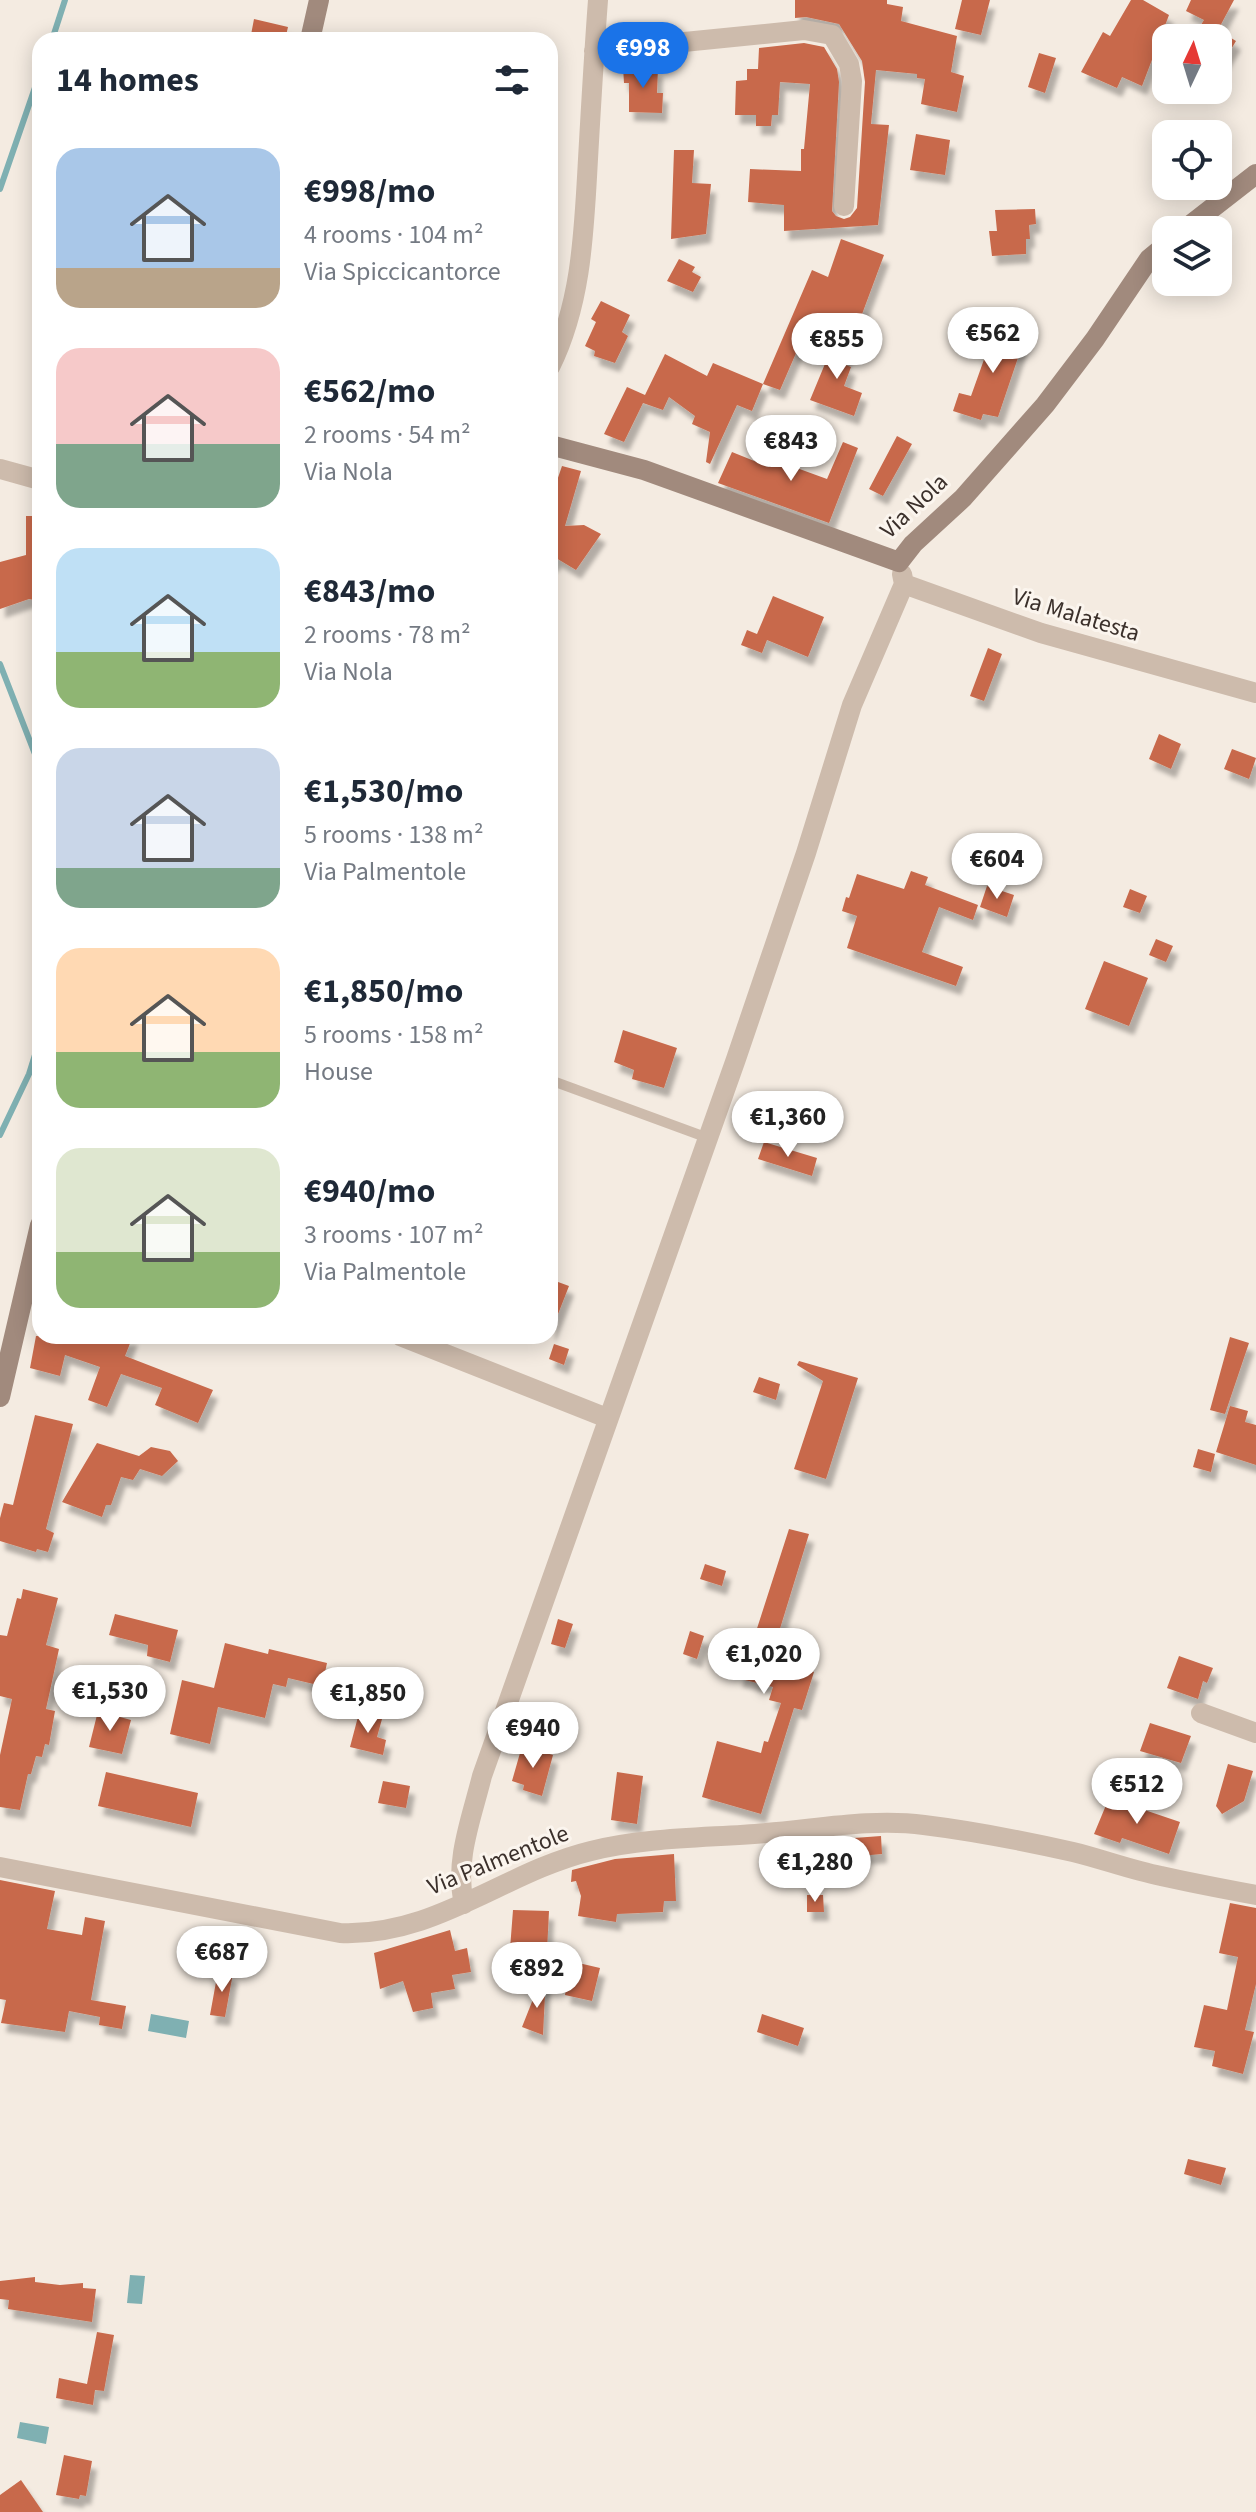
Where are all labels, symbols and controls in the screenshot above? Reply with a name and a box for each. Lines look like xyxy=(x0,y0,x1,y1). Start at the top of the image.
pin: €998 xyxy=(596,22,690,90)
north arrow xyxy=(1152,24,1232,104)
map controls xyxy=(1152,24,1232,296)
text: €998 xyxy=(616,29,670,66)
text: 14 homes xyxy=(56,56,199,105)
icon: filters xyxy=(490,58,534,102)
button: locate xyxy=(1152,120,1232,200)
text: €998/mo xyxy=(304,167,435,216)
icon: home xyxy=(120,180,216,276)
text: 4 rooms · 104 m² xyxy=(304,216,483,253)
button: layers xyxy=(1152,216,1232,296)
text: Via Spiccicantorce xyxy=(304,253,501,290)
pin: €562 xyxy=(946,307,1040,375)
pin: €855 xyxy=(790,313,884,381)
text: €562 xyxy=(966,314,1020,351)
text: €855 xyxy=(810,320,864,357)
text: €562/mo xyxy=(304,367,435,416)
icon: home xyxy=(120,380,216,476)
pin: €843 xyxy=(744,415,838,483)
text: 2 rooms · 54 m² xyxy=(304,416,471,453)
text: €843 xyxy=(764,422,818,459)
text: Via Nola xyxy=(304,453,393,490)
street label: Via Nola xyxy=(872,465,956,547)
text: €843/mo xyxy=(304,567,435,616)
street label: Via Malatesta xyxy=(1008,579,1144,651)
icon: home xyxy=(120,580,216,676)
text: 2 rooms · 78 m² xyxy=(304,616,471,653)
text: Via Nola xyxy=(304,653,393,690)
text: €1,530/mo xyxy=(304,767,464,816)
icon: home xyxy=(120,780,216,876)
text: 5 rooms · 138 m² xyxy=(304,816,483,853)
pin: €604 xyxy=(950,833,1044,901)
text: €604 xyxy=(970,840,1024,877)
text: Via Palmentole xyxy=(304,853,466,890)
text: €1,850/mo xyxy=(304,967,464,1016)
icon: home xyxy=(120,980,216,1076)
text: 5 rooms · 158 m² xyxy=(304,1016,483,1053)
text: House xyxy=(304,1053,373,1090)
pin: €1,360 xyxy=(723,1091,853,1159)
text: €1,360 xyxy=(750,1098,826,1135)
text: €940/mo xyxy=(304,1167,435,1216)
icon: home xyxy=(120,1180,216,1276)
text: 3 rooms · 107 m² xyxy=(304,1216,483,1253)
text: Via Palmentole xyxy=(304,1253,466,1290)
pin: €1,020 xyxy=(699,1628,829,1696)
text: €1,020 xyxy=(726,1635,802,1672)
pin: €1,530 xyxy=(45,1665,175,1733)
pin: €1,850 xyxy=(303,1667,433,1735)
text: €1,530 xyxy=(72,1672,148,1709)
text: €1,850 xyxy=(330,1674,406,1711)
pin: €940 xyxy=(486,1702,580,1770)
text: €940 xyxy=(506,1709,560,1746)
pin: €512 xyxy=(1090,1758,1184,1826)
text: €512 xyxy=(1110,1765,1164,1802)
street label: Via Palmentole xyxy=(422,1816,574,1904)
pin: €1,280 xyxy=(750,1836,880,1904)
text: €1,280 xyxy=(777,1843,853,1880)
pin: €687 xyxy=(175,1926,269,1994)
text: €687 xyxy=(195,1933,249,1970)
pin: €892 xyxy=(490,1942,584,2010)
text: €892 xyxy=(510,1949,564,1986)

